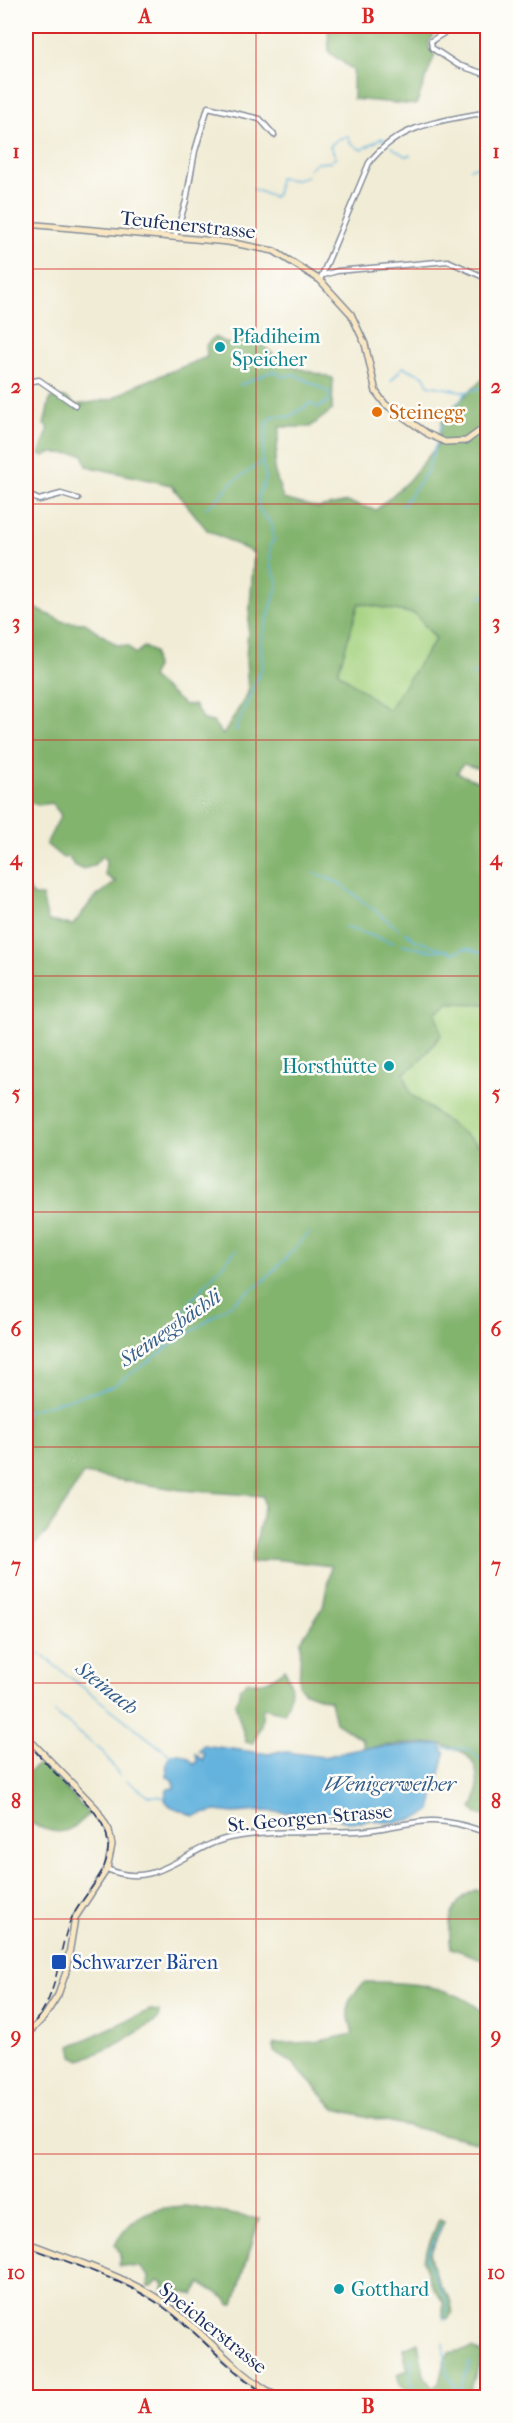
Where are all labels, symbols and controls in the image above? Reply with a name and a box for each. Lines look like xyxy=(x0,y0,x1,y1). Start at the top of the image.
text: A xyxy=(137,5,153,28)
text: B xyxy=(361,5,375,28)
text: 1 xyxy=(12,140,20,163)
text: 1 xyxy=(492,140,500,163)
street label: Teufenerstrasse xyxy=(119,206,257,244)
place label: Pfadiheim Speicher xyxy=(232,325,321,371)
marker: Pfadiheim Speicher xyxy=(213,340,227,354)
text: 2 xyxy=(11,375,21,398)
text: 2 xyxy=(491,375,501,398)
place label: Steinegg xyxy=(389,401,465,424)
marker: Steinegg xyxy=(370,405,384,419)
text: 3 xyxy=(12,611,20,634)
text: 3 xyxy=(492,611,500,634)
text: 4 xyxy=(9,847,23,871)
text: 4 xyxy=(489,847,503,871)
place label: Horsthütte xyxy=(282,1055,377,1078)
marker: Horsthütte xyxy=(382,1059,396,1073)
text: 5 xyxy=(12,1082,21,1105)
text: 5 xyxy=(492,1082,501,1105)
water label: Steineggbächli xyxy=(114,1283,227,1372)
text: 6 xyxy=(11,1318,23,1341)
text: 6 xyxy=(491,1318,503,1341)
text: 7 xyxy=(10,1554,21,1577)
text: 7 xyxy=(490,1554,501,1577)
water label: Steinach xyxy=(70,1656,143,1720)
water label: Wenigerweiher xyxy=(324,1772,457,1796)
text: 8 xyxy=(11,1790,21,1813)
text: 8 xyxy=(491,1790,501,1813)
street label: St. Georgen-Strasse xyxy=(227,1799,393,1837)
place label: Schwarzer Bären xyxy=(72,1951,218,1974)
marker: Schwarzer Bären xyxy=(50,1953,68,1971)
text: 9 xyxy=(10,2025,21,2048)
text: 9 xyxy=(490,2025,501,2048)
text: 10 xyxy=(7,2261,25,2284)
text: 10 xyxy=(487,2261,505,2284)
street label: Speicherstrasse xyxy=(154,2278,272,2379)
place label: Gotthard xyxy=(351,2278,430,2301)
marker: Gotthard xyxy=(332,2282,346,2296)
text: A xyxy=(137,2395,153,2418)
text: B xyxy=(361,2395,375,2418)

